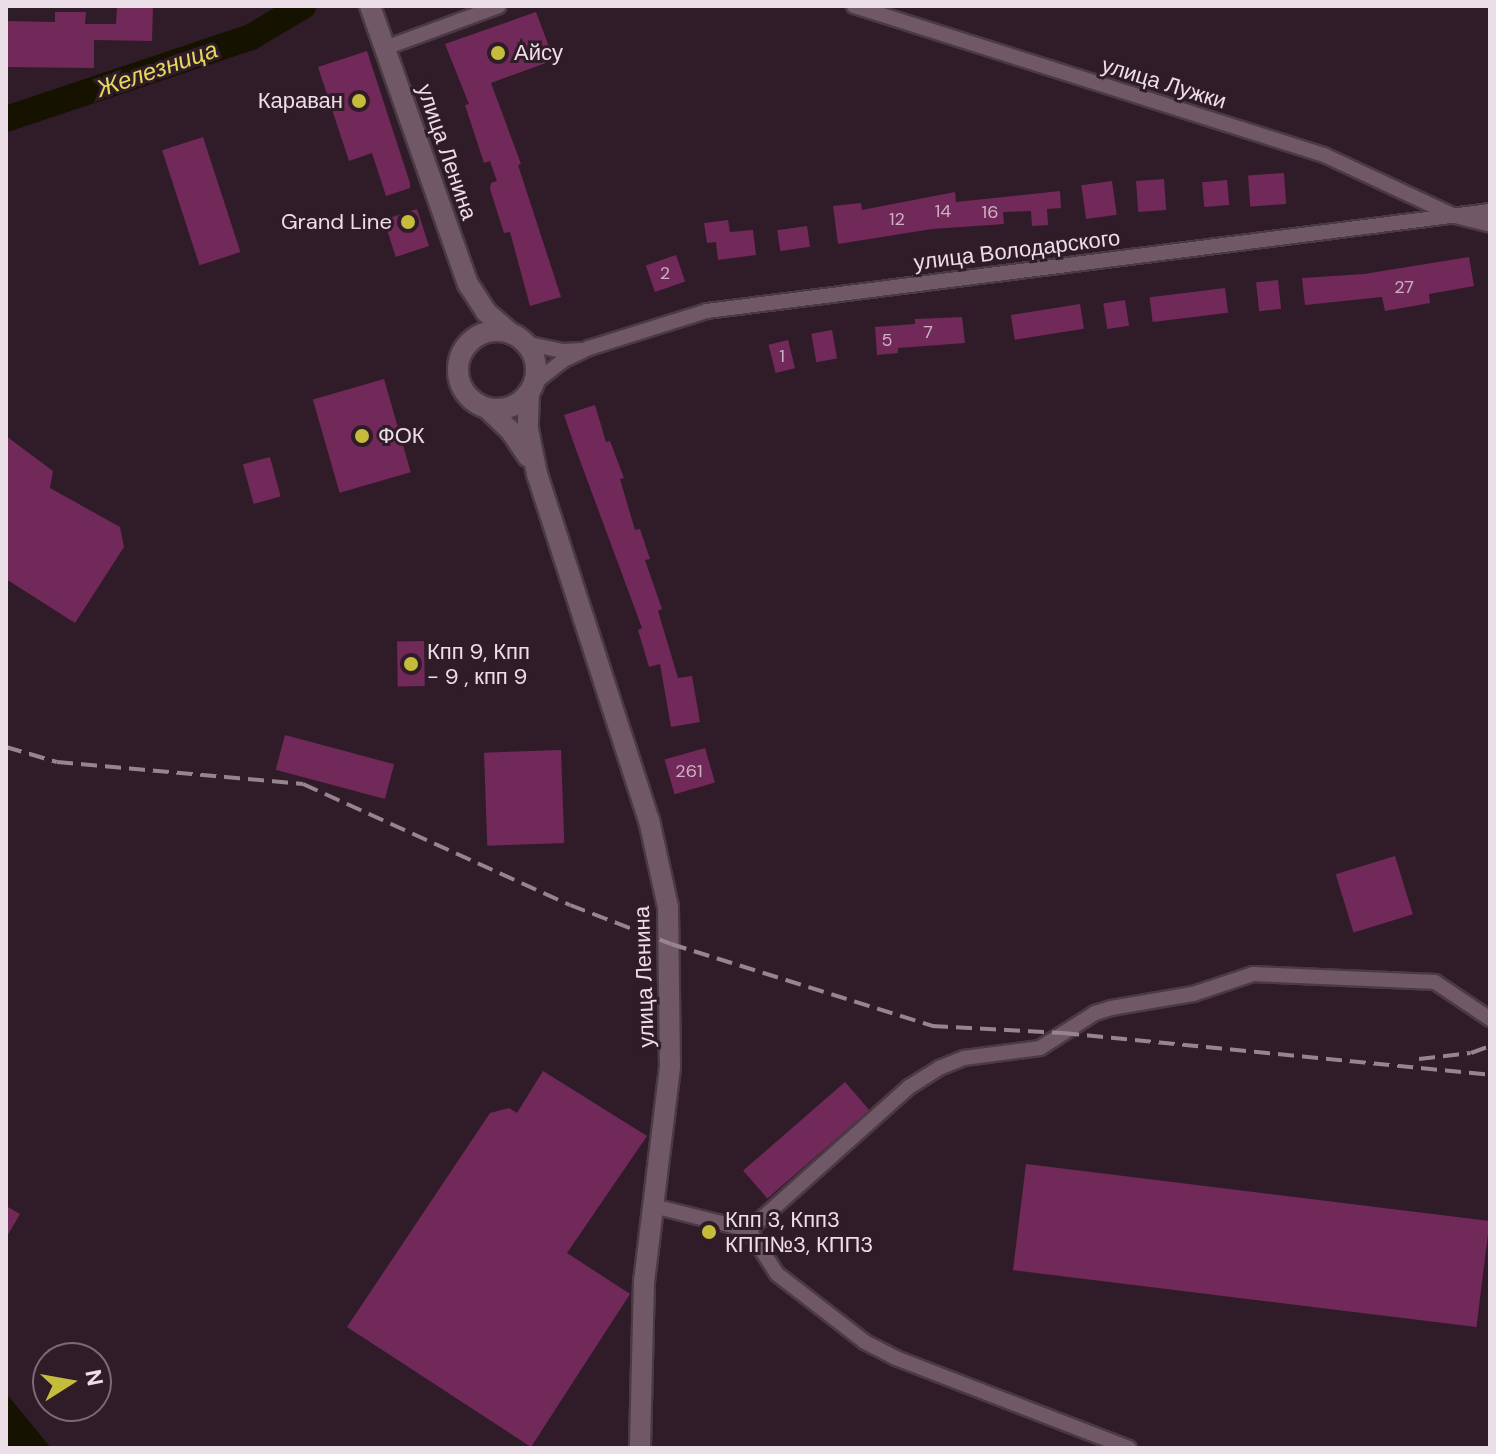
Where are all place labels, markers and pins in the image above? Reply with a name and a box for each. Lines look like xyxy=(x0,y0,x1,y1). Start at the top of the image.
place label: Айсу xyxy=(514,40,563,66)
marker: Айсу xyxy=(489,44,507,62)
place label: Караван xyxy=(258,88,343,114)
marker: Караван xyxy=(350,92,368,110)
place label: Grand Line xyxy=(281,209,392,235)
marker: Grand Line xyxy=(399,213,417,231)
place label: ФОК xyxy=(378,423,425,449)
marker: ФОК xyxy=(353,427,371,445)
place label: Кпп 9, Кпп - 9 , кпп 9 xyxy=(427,638,530,690)
marker: Кпп 9, Кпп - 9 , кпп 9 xyxy=(402,655,420,673)
place label: Кпп 3, Кпп3 КПП№3, КПП3 xyxy=(725,1206,873,1258)
marker: Кпп 3, Кпп3 КПП№3, КПП3 xyxy=(700,1223,718,1241)

